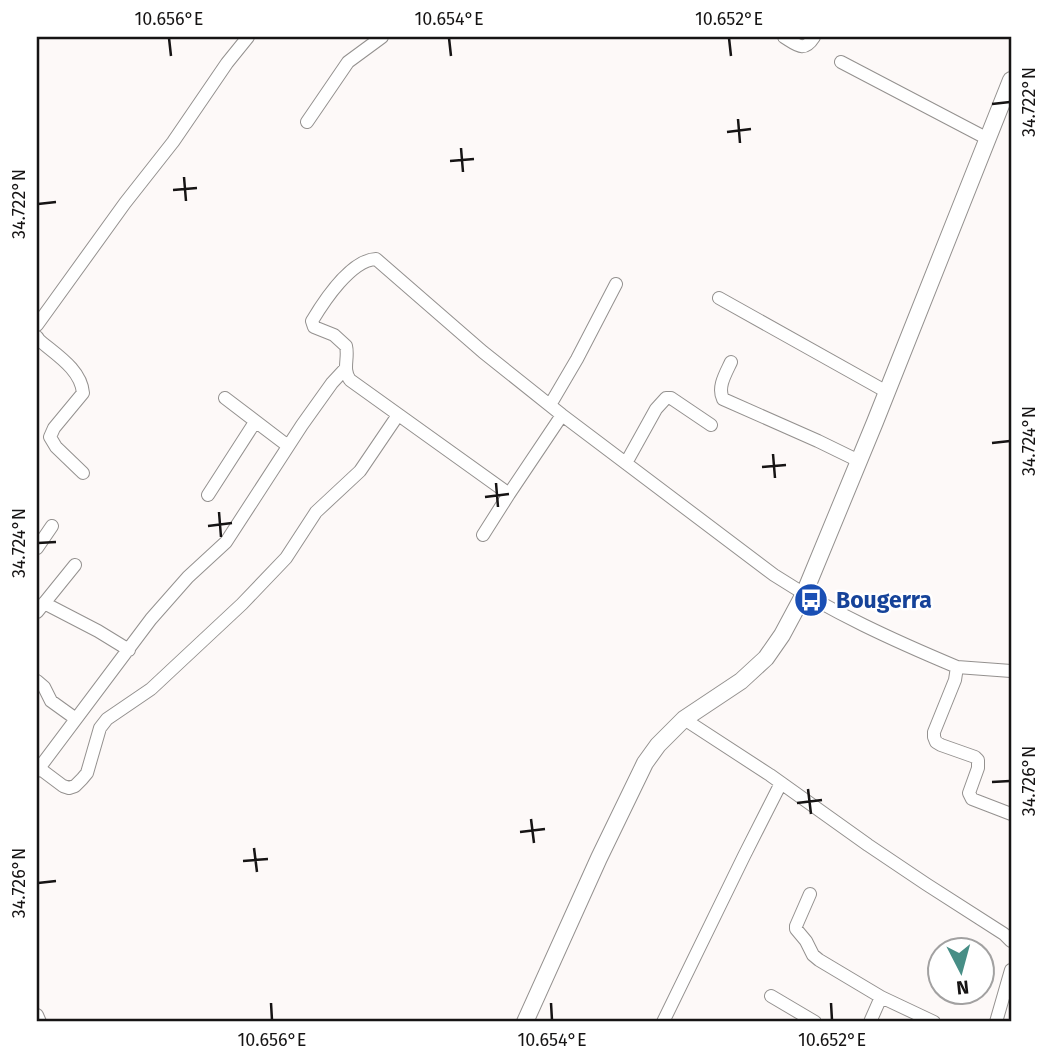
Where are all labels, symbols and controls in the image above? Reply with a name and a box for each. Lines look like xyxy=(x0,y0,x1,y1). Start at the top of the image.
text: 10.656°E xyxy=(135,8,203,30)
text: 10.654°E xyxy=(414,8,484,30)
text: 10.652°E xyxy=(695,8,763,30)
text: 34.722°N xyxy=(1018,67,1040,137)
text: 34.722°N xyxy=(8,169,30,239)
text: 34.724°N xyxy=(1018,406,1040,476)
text: 34.724°N xyxy=(8,508,30,578)
bus stop icon: Bougerra xyxy=(792,581,830,619)
place label: Bougerra xyxy=(836,586,932,614)
text: 34.726°N xyxy=(1018,746,1040,816)
text: 34.726°N xyxy=(8,848,30,918)
north arrow xyxy=(926,936,996,1006)
text: N xyxy=(955,975,970,1000)
text: 10.656°E xyxy=(238,1029,306,1051)
text: 10.654°E xyxy=(517,1029,587,1051)
text: 10.652°E xyxy=(798,1029,866,1051)

